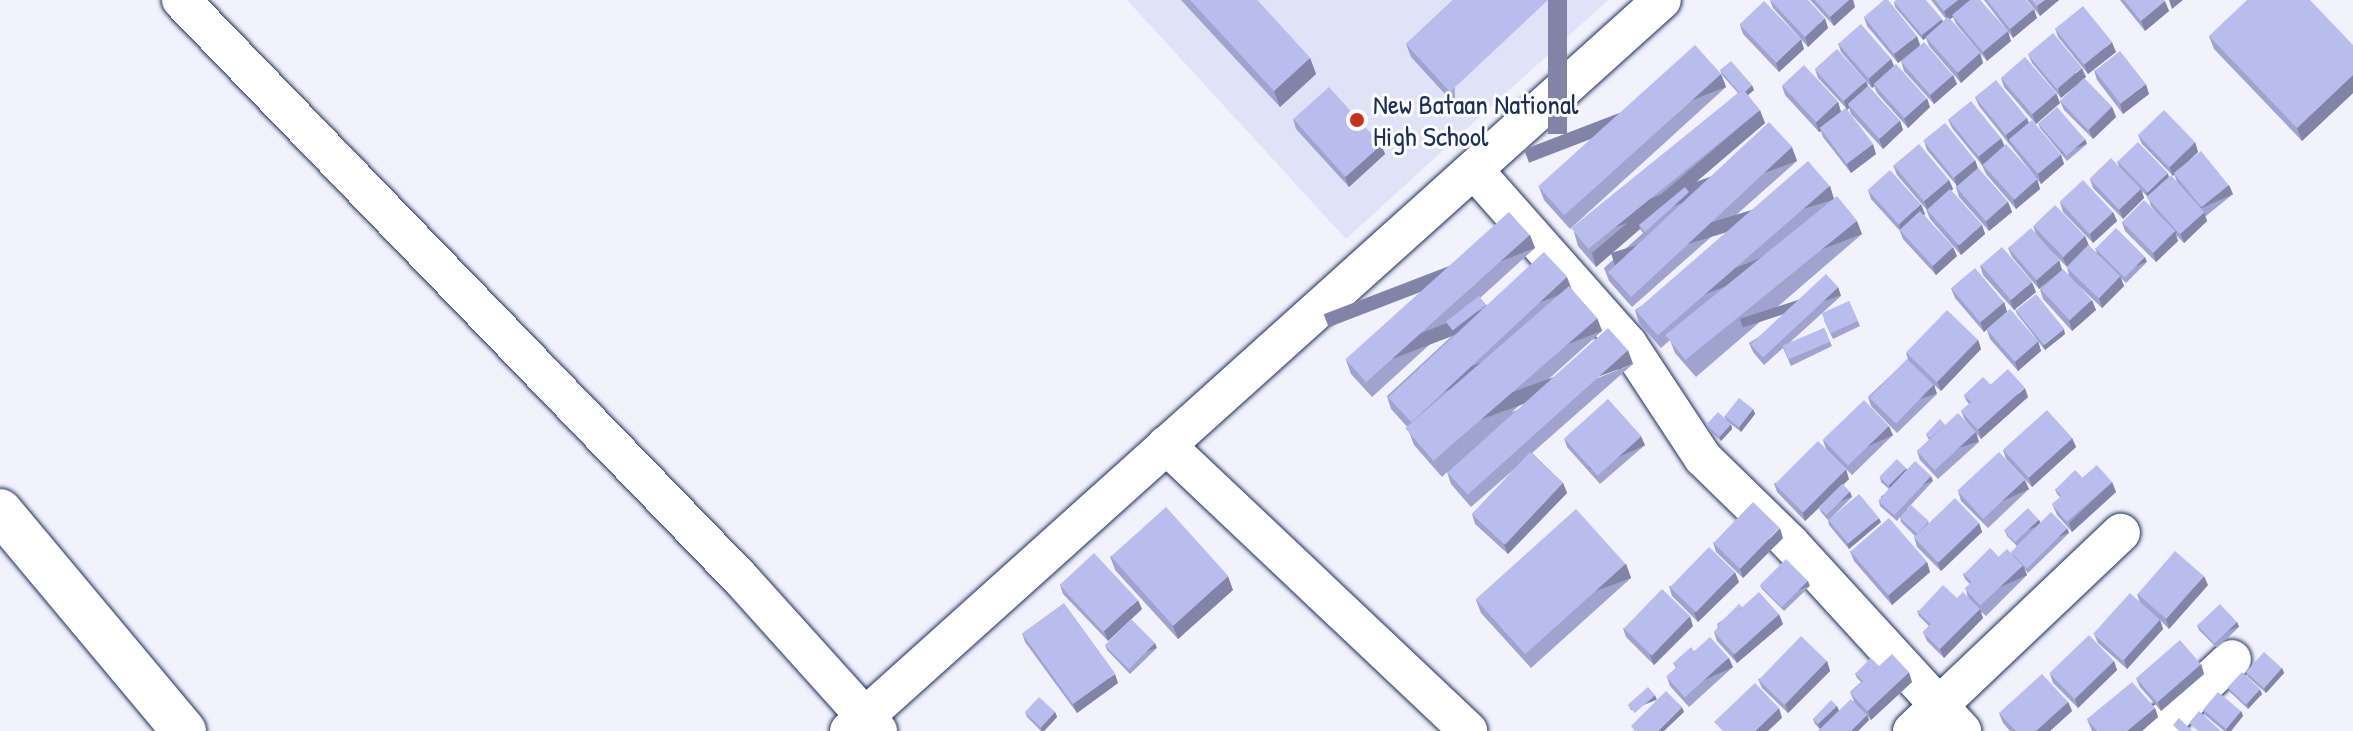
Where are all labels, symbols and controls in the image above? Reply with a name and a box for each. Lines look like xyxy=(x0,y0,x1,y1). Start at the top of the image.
place label: New Bataan National High School xyxy=(1373,87,1578,153)
marker: New Bataan National High School xyxy=(1348,111,1366,129)

